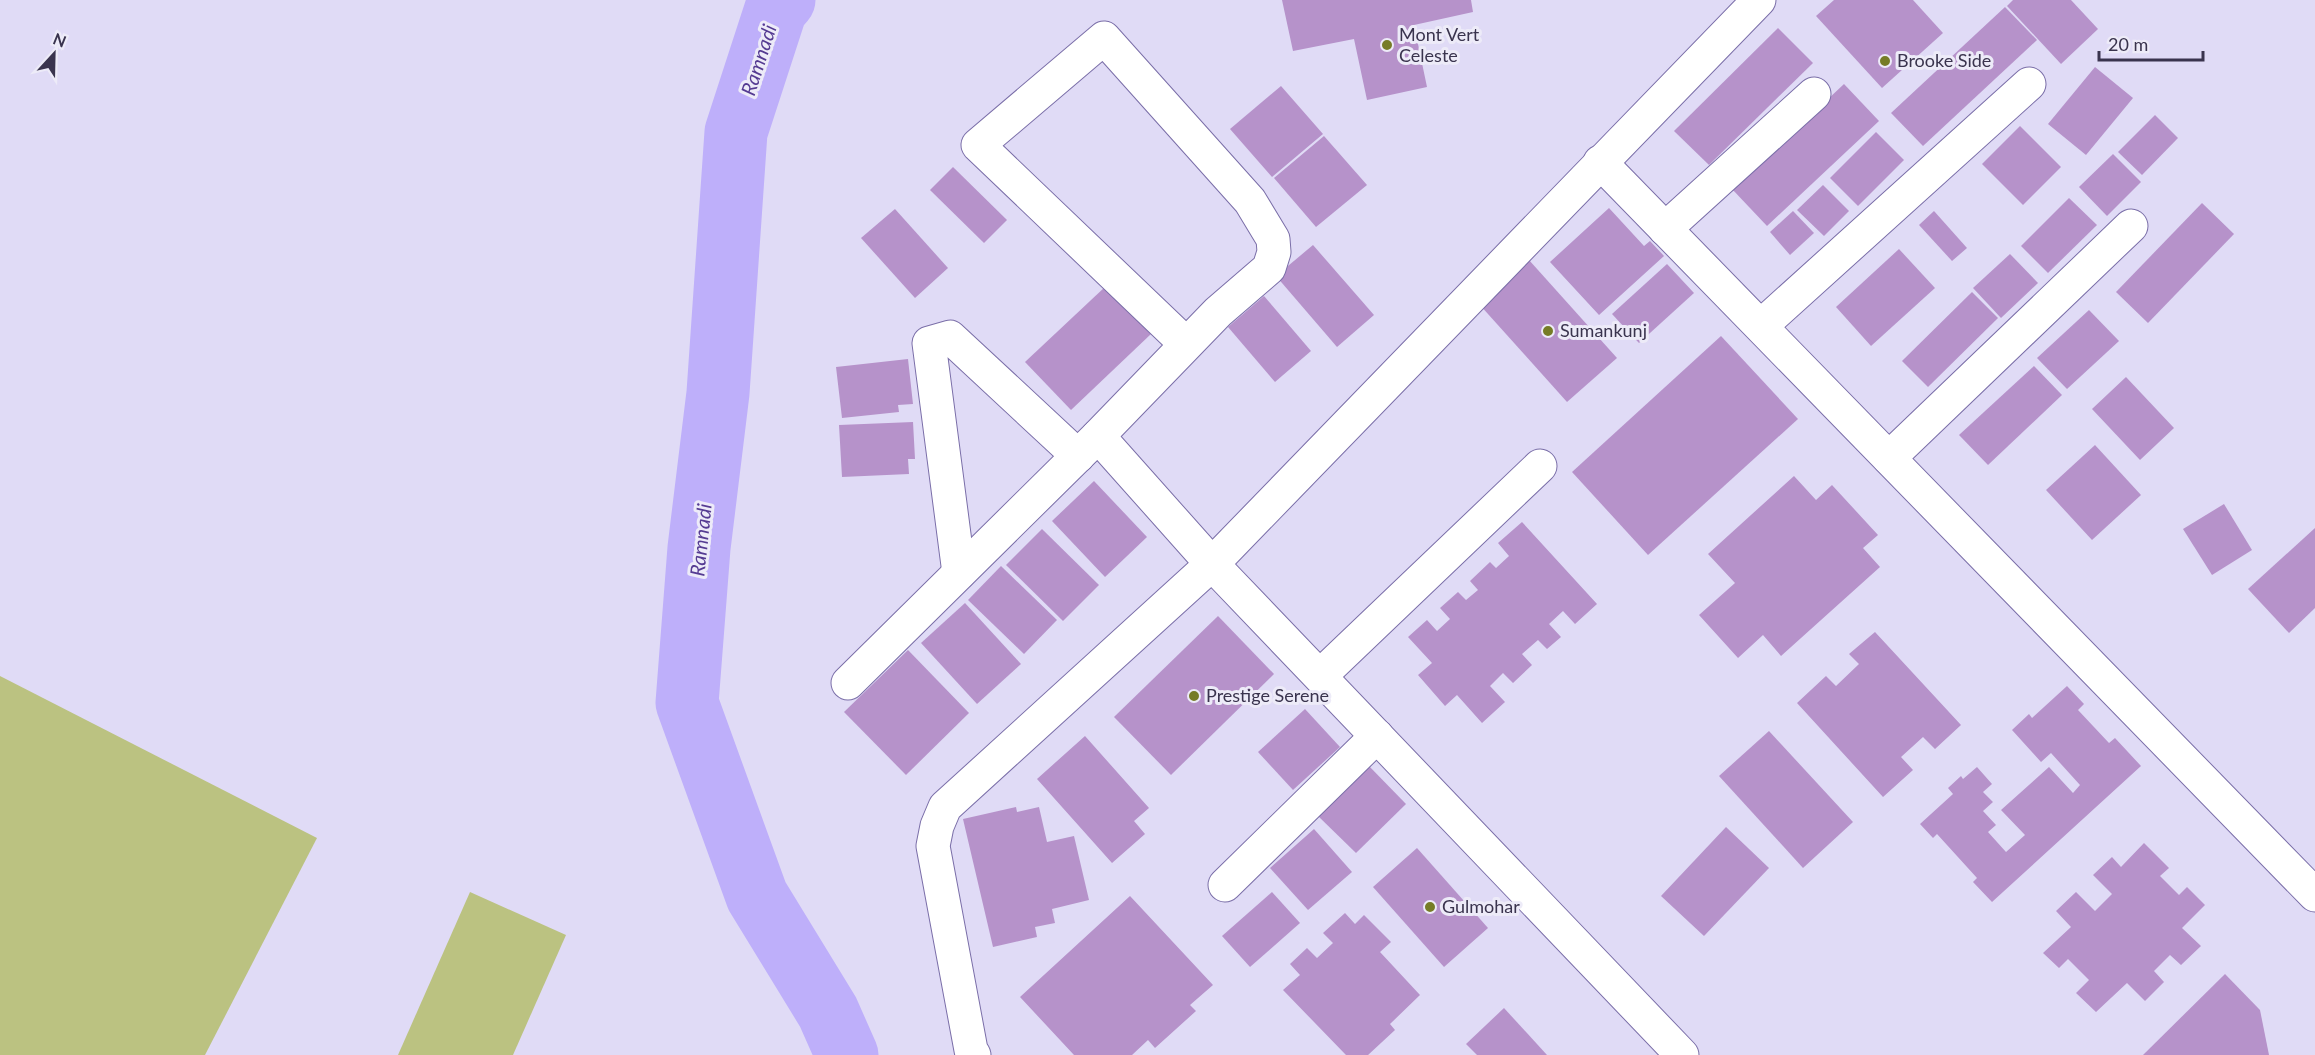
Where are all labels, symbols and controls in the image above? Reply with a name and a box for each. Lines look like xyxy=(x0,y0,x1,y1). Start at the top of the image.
water label: Ramnadi xyxy=(735,21,781,98)
place label: Mont Vert Celeste xyxy=(1399,23,1480,66)
north arrow xyxy=(24,24,84,84)
scale bar xyxy=(2099,24,2202,62)
text: N xyxy=(51,29,69,51)
text: 20 m xyxy=(2108,33,2148,55)
marker: Mont Vert Celeste xyxy=(1380,38,1394,52)
place label: Brooke Side xyxy=(1897,49,1991,71)
marker: Brooke Side xyxy=(1878,54,1892,68)
place label: Sumankunj xyxy=(1560,319,1647,341)
marker: Sumankunj xyxy=(1541,324,1555,338)
water label: Ramnadi xyxy=(684,502,716,578)
place label: Prestige Serene xyxy=(1206,684,1329,706)
marker: Prestige Serene xyxy=(1187,689,1201,703)
place label: Gulmohar xyxy=(1442,895,1520,917)
marker: Gulmohar xyxy=(1423,900,1437,914)

